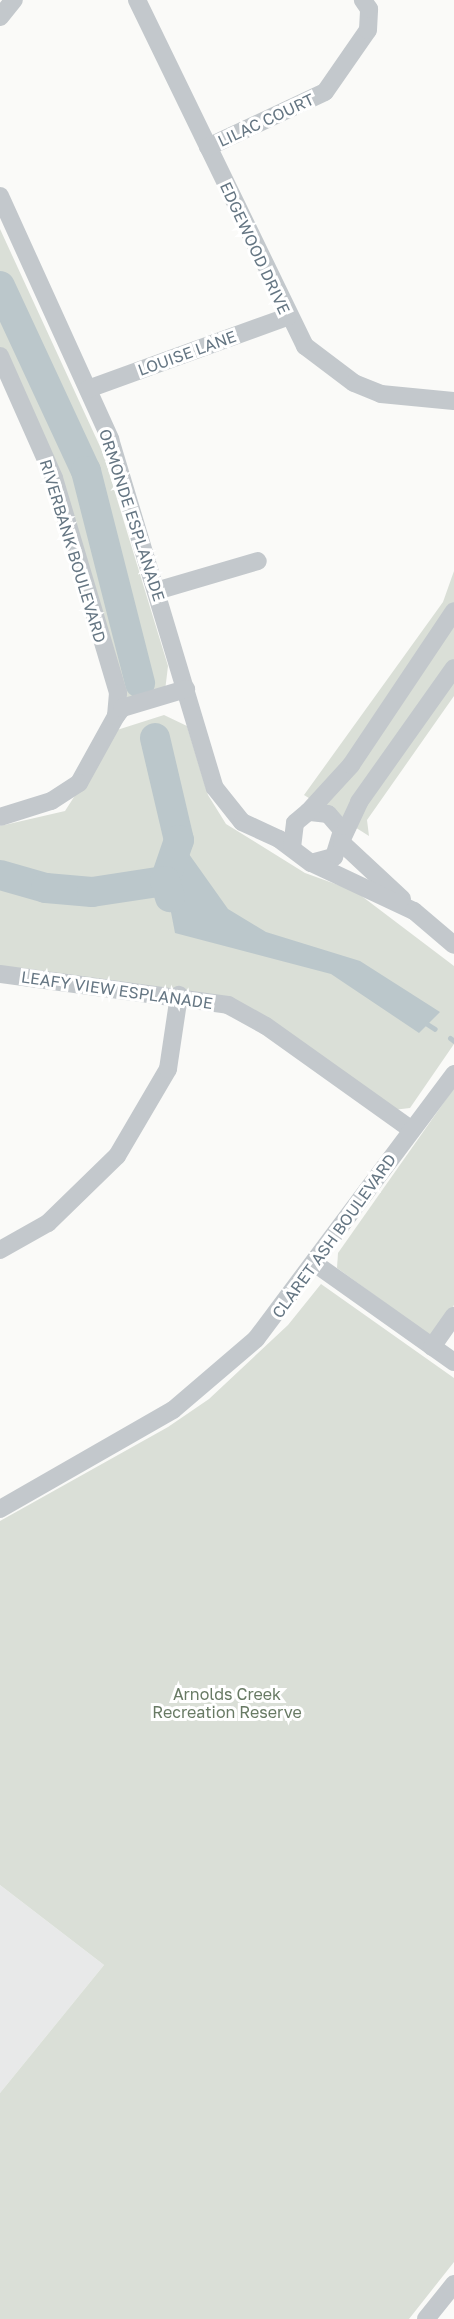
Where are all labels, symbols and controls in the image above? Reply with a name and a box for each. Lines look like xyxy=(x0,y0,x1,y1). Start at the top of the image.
street label: LILAC COURT xyxy=(215,89,317,151)
street label: EDGEWOOD DRIVE xyxy=(216,179,294,317)
street label: LOUISE LANE xyxy=(135,326,239,380)
street label: ORMONDE ESPLANADE xyxy=(95,426,169,604)
street label: RIVERBANK BOULEVARD xyxy=(36,457,110,645)
street label: LEAFY VIEW ESPLANADE xyxy=(20,967,214,1013)
street label: CLARET ASH BOULEVARD xyxy=(268,1150,400,1322)
park label: Arnolds Creek Recreation Reserve xyxy=(152,1684,302,1722)

